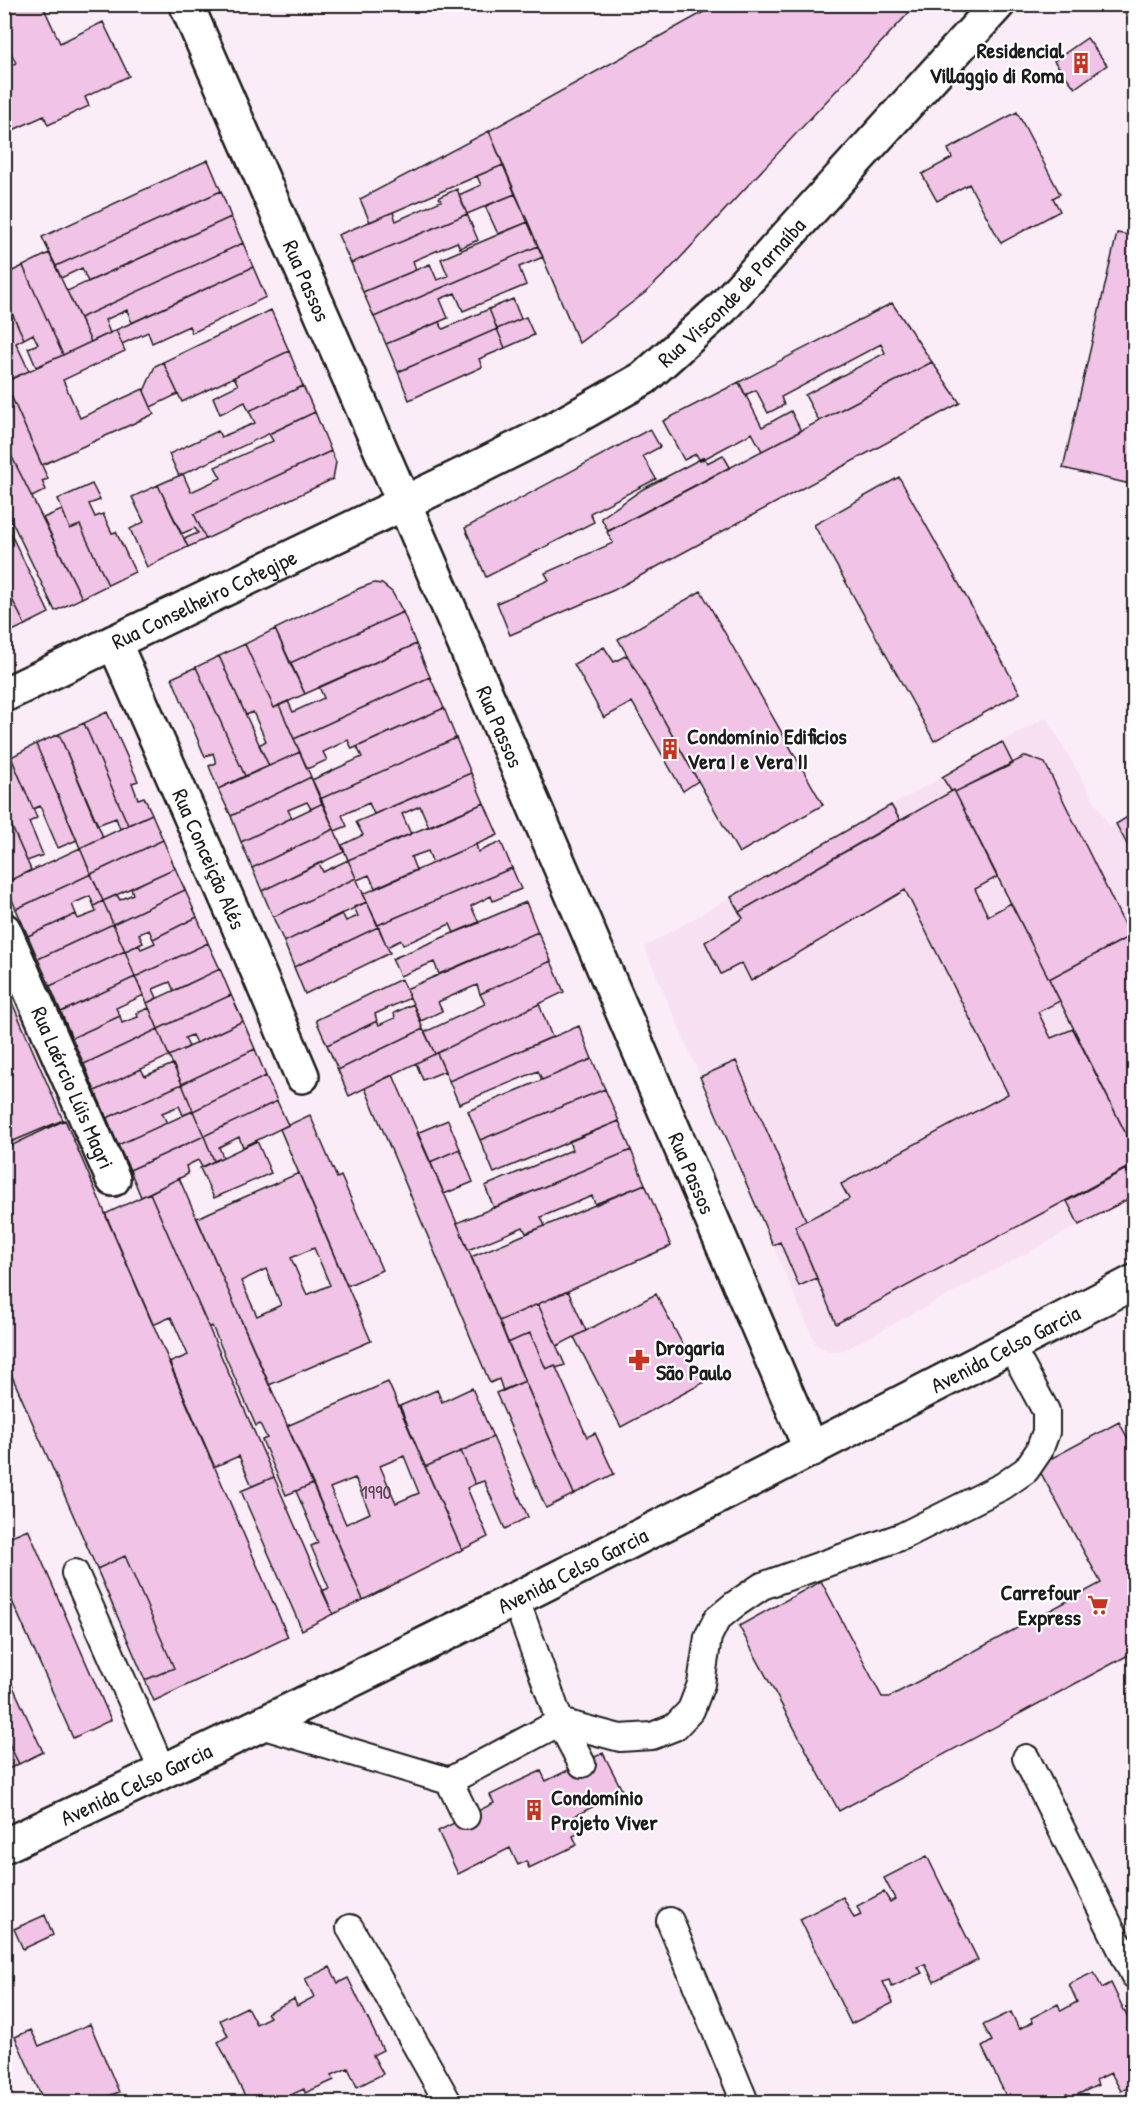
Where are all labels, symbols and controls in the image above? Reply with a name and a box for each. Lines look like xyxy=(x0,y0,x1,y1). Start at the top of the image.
place label: Residencial Villaggio di Roma xyxy=(929,35,1065,91)
building icon: Residencial Villaggio di Roma xyxy=(1069,51,1093,75)
street label: Rua Visconde de Parnaíba xyxy=(651,211,812,374)
street label: Rua Passos xyxy=(276,235,338,326)
street label: Rua Conselheiro Cotegipe xyxy=(107,542,302,656)
street label: Rua Passos xyxy=(469,681,531,772)
place label: Condomínio Edificios Vera I e Vera II xyxy=(687,721,847,776)
building icon: Condomínio Edificios Vera I e Vera II xyxy=(658,737,682,761)
street label: Rua Conceição Alés xyxy=(165,784,253,934)
street label: Rua Laércio Lúis Magri xyxy=(24,1002,122,1173)
street label: Rua Passos xyxy=(661,1128,723,1219)
street label: Avenida Celso Garcia xyxy=(925,1298,1085,1400)
place label: Drogaria São Paulo xyxy=(656,1332,732,1387)
pharmacy icon: Drogaria São Paulo xyxy=(627,1348,651,1372)
house number: 1990 xyxy=(361,1478,391,1505)
street label: Avenida Celso Garcia xyxy=(493,1520,653,1621)
place label: Carrefour Express xyxy=(1001,1577,1082,1633)
supermarket icon: Carrefour Express xyxy=(1086,1593,1110,1617)
street label: Avenida Celso Garcia xyxy=(56,1735,217,1833)
place label: Condomínio Projeto Viver xyxy=(551,1782,658,1837)
building icon: Condomínio Projeto Viver xyxy=(522,1798,546,1822)

